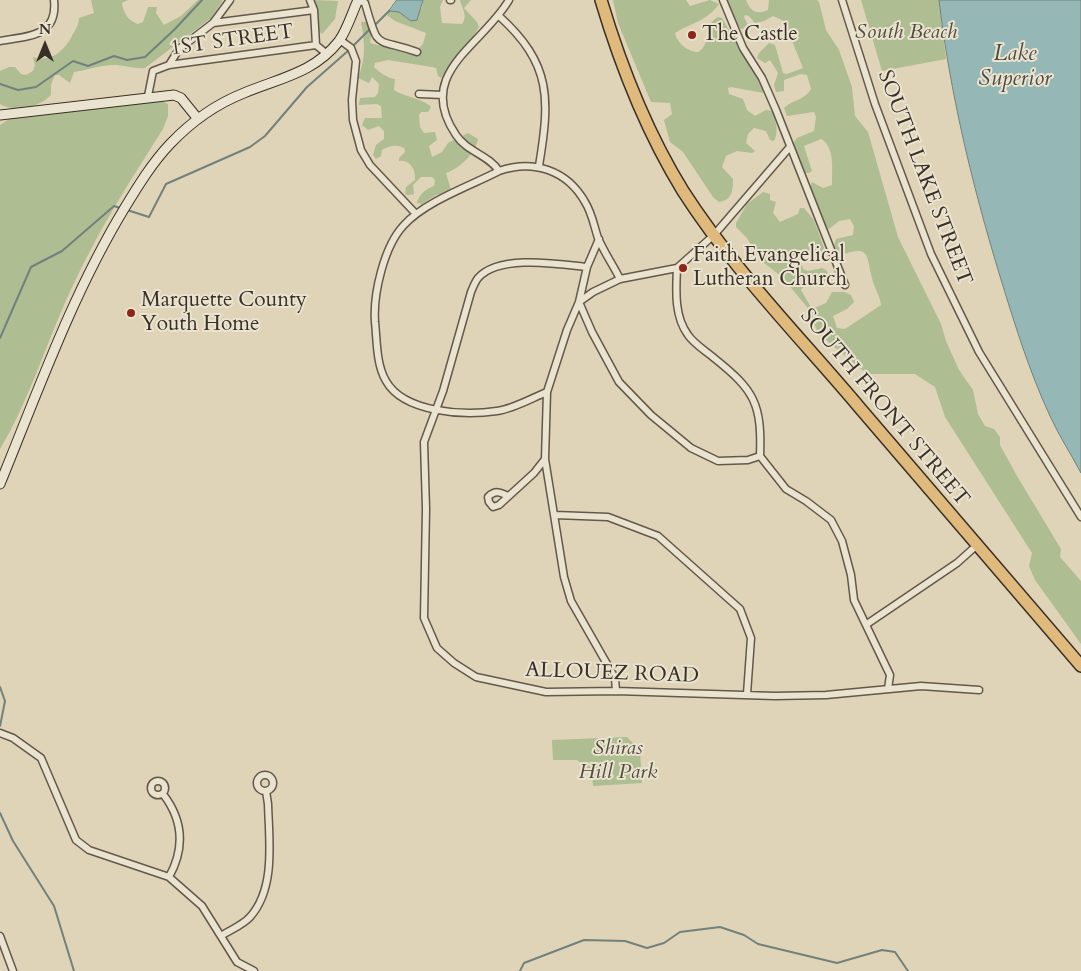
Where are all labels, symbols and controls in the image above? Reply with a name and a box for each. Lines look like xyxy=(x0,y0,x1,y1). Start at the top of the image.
north arrow xyxy=(20,20,70,70)
text: N xyxy=(39,20,51,39)
street label: 1ST STREET xyxy=(169,20,295,62)
park label: South Beach xyxy=(855,20,957,46)
place label: The Castle xyxy=(702,22,798,48)
marker: The Castle xyxy=(686,29,698,41)
water label: Lake Superior xyxy=(979,42,1051,94)
street label: SOUTH LAKE STREET xyxy=(871,67,977,289)
place label: Faith Evangelical Lutheran Church xyxy=(693,243,847,293)
marker: Faith Evangelical Lutheran Church xyxy=(677,262,689,274)
place label: Marquette County Youth Home xyxy=(141,288,307,338)
street label: SOUTH FRONT STREET xyxy=(794,304,974,512)
marker: Marquette County Youth Home xyxy=(125,307,137,319)
street label: ALLOUEZ ROAD xyxy=(525,658,699,690)
park label: Shiras Hill Park xyxy=(579,736,657,786)

